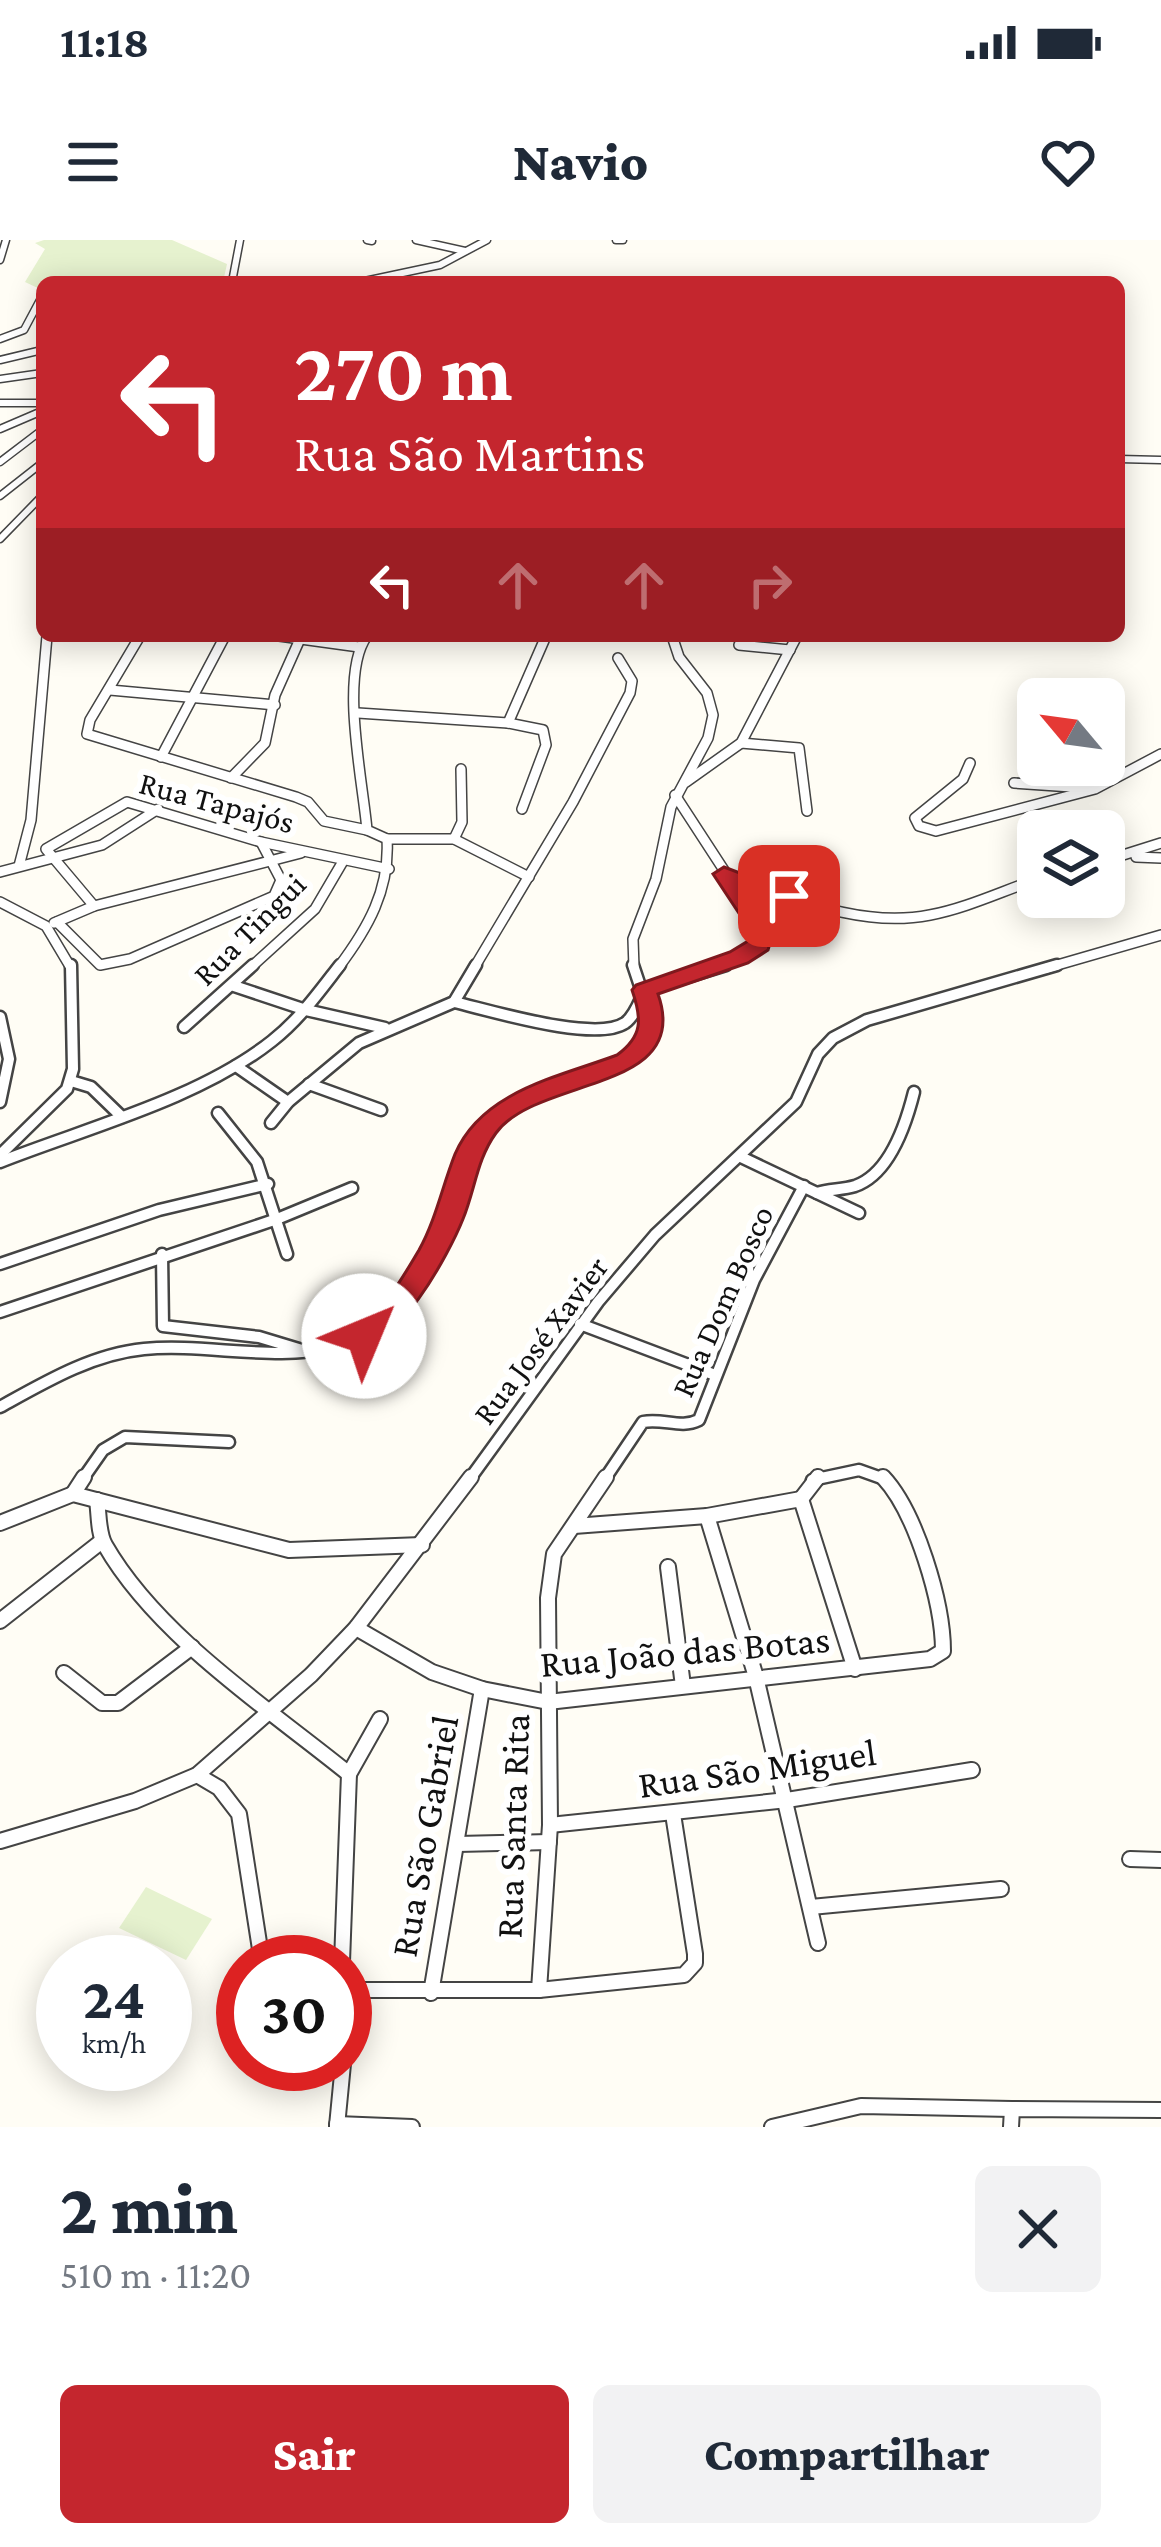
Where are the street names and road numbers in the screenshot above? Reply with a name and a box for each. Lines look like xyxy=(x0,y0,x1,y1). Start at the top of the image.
street label: Rua Tapajós xyxy=(135,764,299,840)
street label: Rua Tingui xyxy=(185,865,313,993)
street label: Rua Dom Bosco xyxy=(663,1200,781,1402)
street label: Rua José Xavier xyxy=(465,1249,615,1431)
street label: Rua João das Botas xyxy=(538,1617,832,1685)
street label: Rua São Gabriel xyxy=(382,1712,466,1960)
street label: Rua Santa Rita xyxy=(487,1713,537,1939)
street label: Rua São Miguel xyxy=(635,1730,879,1807)

